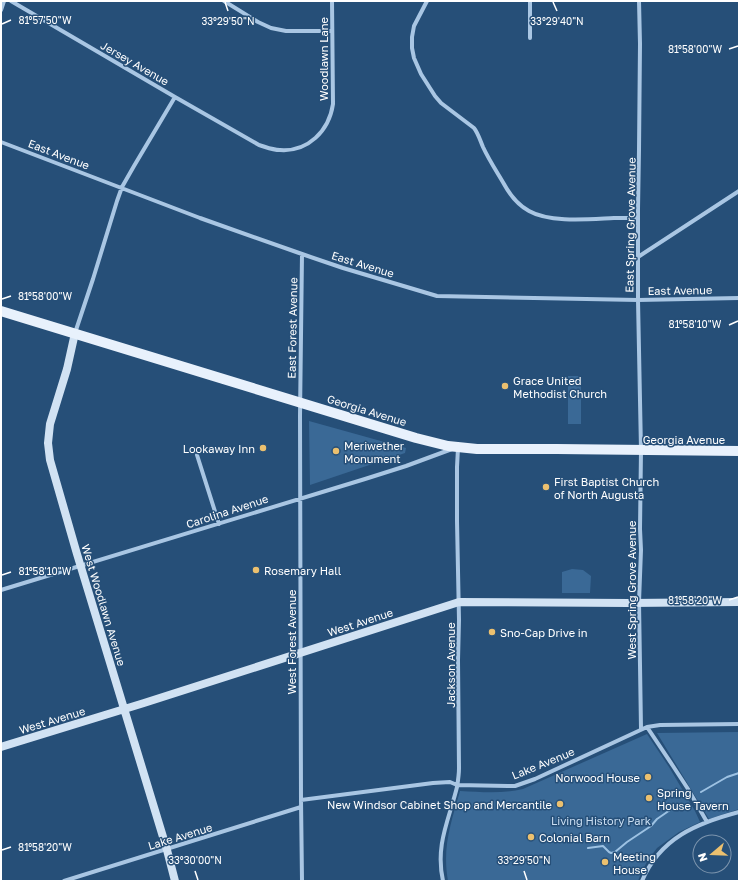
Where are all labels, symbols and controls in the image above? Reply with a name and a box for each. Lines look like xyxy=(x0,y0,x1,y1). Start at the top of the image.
text: 81°57'50"W xyxy=(18,14,72,26)
text: 33°29'50"N xyxy=(201,15,255,27)
text: 33°29'40"N xyxy=(530,15,584,27)
street label: Woodlawn Lane xyxy=(317,17,330,101)
street label: Jersey Avenue xyxy=(99,38,171,88)
text: 81°58'00"W xyxy=(668,43,723,55)
street label: East Avenue xyxy=(27,136,91,172)
street label: East Spring Grove Avenue xyxy=(622,157,638,293)
street label: East Avenue xyxy=(330,248,396,280)
street label: East Forest Avenue xyxy=(285,277,299,379)
street label: East Avenue xyxy=(648,283,712,297)
text: 81°58'00"W xyxy=(18,290,73,302)
text: 81°58'10"W xyxy=(669,318,722,330)
place label: Grace United Methodist Church xyxy=(513,374,607,400)
marker: Grace United Methodist Church xyxy=(500,381,510,391)
street label: Georgia Avenue xyxy=(326,392,408,428)
street label: Georgia Avenue xyxy=(643,433,725,446)
place label: Meriwether Monument xyxy=(344,439,405,465)
place label: Lookaway Inn xyxy=(183,442,255,455)
marker: Lookaway Inn xyxy=(258,443,268,453)
marker: Meriwether Monument xyxy=(331,446,341,456)
place label: First Baptist Church of North Augusta xyxy=(554,475,659,501)
marker: First Baptist Church of North Augusta xyxy=(541,482,551,492)
street label: Carolina Avenue xyxy=(184,492,270,530)
street label: West Spring Grove Avenue xyxy=(625,520,638,660)
street label: West Woodlawn Avenue xyxy=(79,543,129,667)
place label: Rosemary Hall xyxy=(264,564,342,577)
text: 81°58'10"W xyxy=(19,565,72,577)
marker: Rosemary Hall xyxy=(251,565,261,575)
street label: West Forest Avenue xyxy=(285,590,298,694)
text: 81°58'20"W xyxy=(668,594,722,606)
street label: West Avenue xyxy=(326,605,394,639)
street label: Jackson Avenue xyxy=(444,622,457,708)
place label: Sno-Cap Drive in xyxy=(500,626,588,639)
marker: Sno-Cap Drive in xyxy=(487,627,497,637)
street label: West Avenue xyxy=(17,704,87,736)
street label: Lake Avenue xyxy=(510,745,576,781)
place label: Norwood House xyxy=(555,771,640,784)
marker: Norwood House xyxy=(643,772,653,782)
place label: Spring House Tavern xyxy=(657,786,729,812)
marker: Spring House Tavern xyxy=(644,793,654,803)
place label: New Windsor Cabinet Shop and Mercantile xyxy=(327,798,552,811)
marker: New Windsor Cabinet Shop and Mercantile xyxy=(555,799,565,809)
park label: Living History Park xyxy=(551,814,651,827)
street label: Lake Avenue xyxy=(146,820,214,852)
place label: Colonial Barn xyxy=(539,831,610,844)
marker: Colonial Barn xyxy=(526,832,536,842)
north arrow xyxy=(692,834,732,874)
text: 81°58'20"W xyxy=(18,841,72,853)
place label: Meeting House xyxy=(613,850,656,876)
text: N xyxy=(695,851,710,863)
text: 33°30'00"N xyxy=(168,854,222,866)
text: 33°29'50"N xyxy=(497,854,551,866)
marker: Meeting House xyxy=(600,857,610,867)

